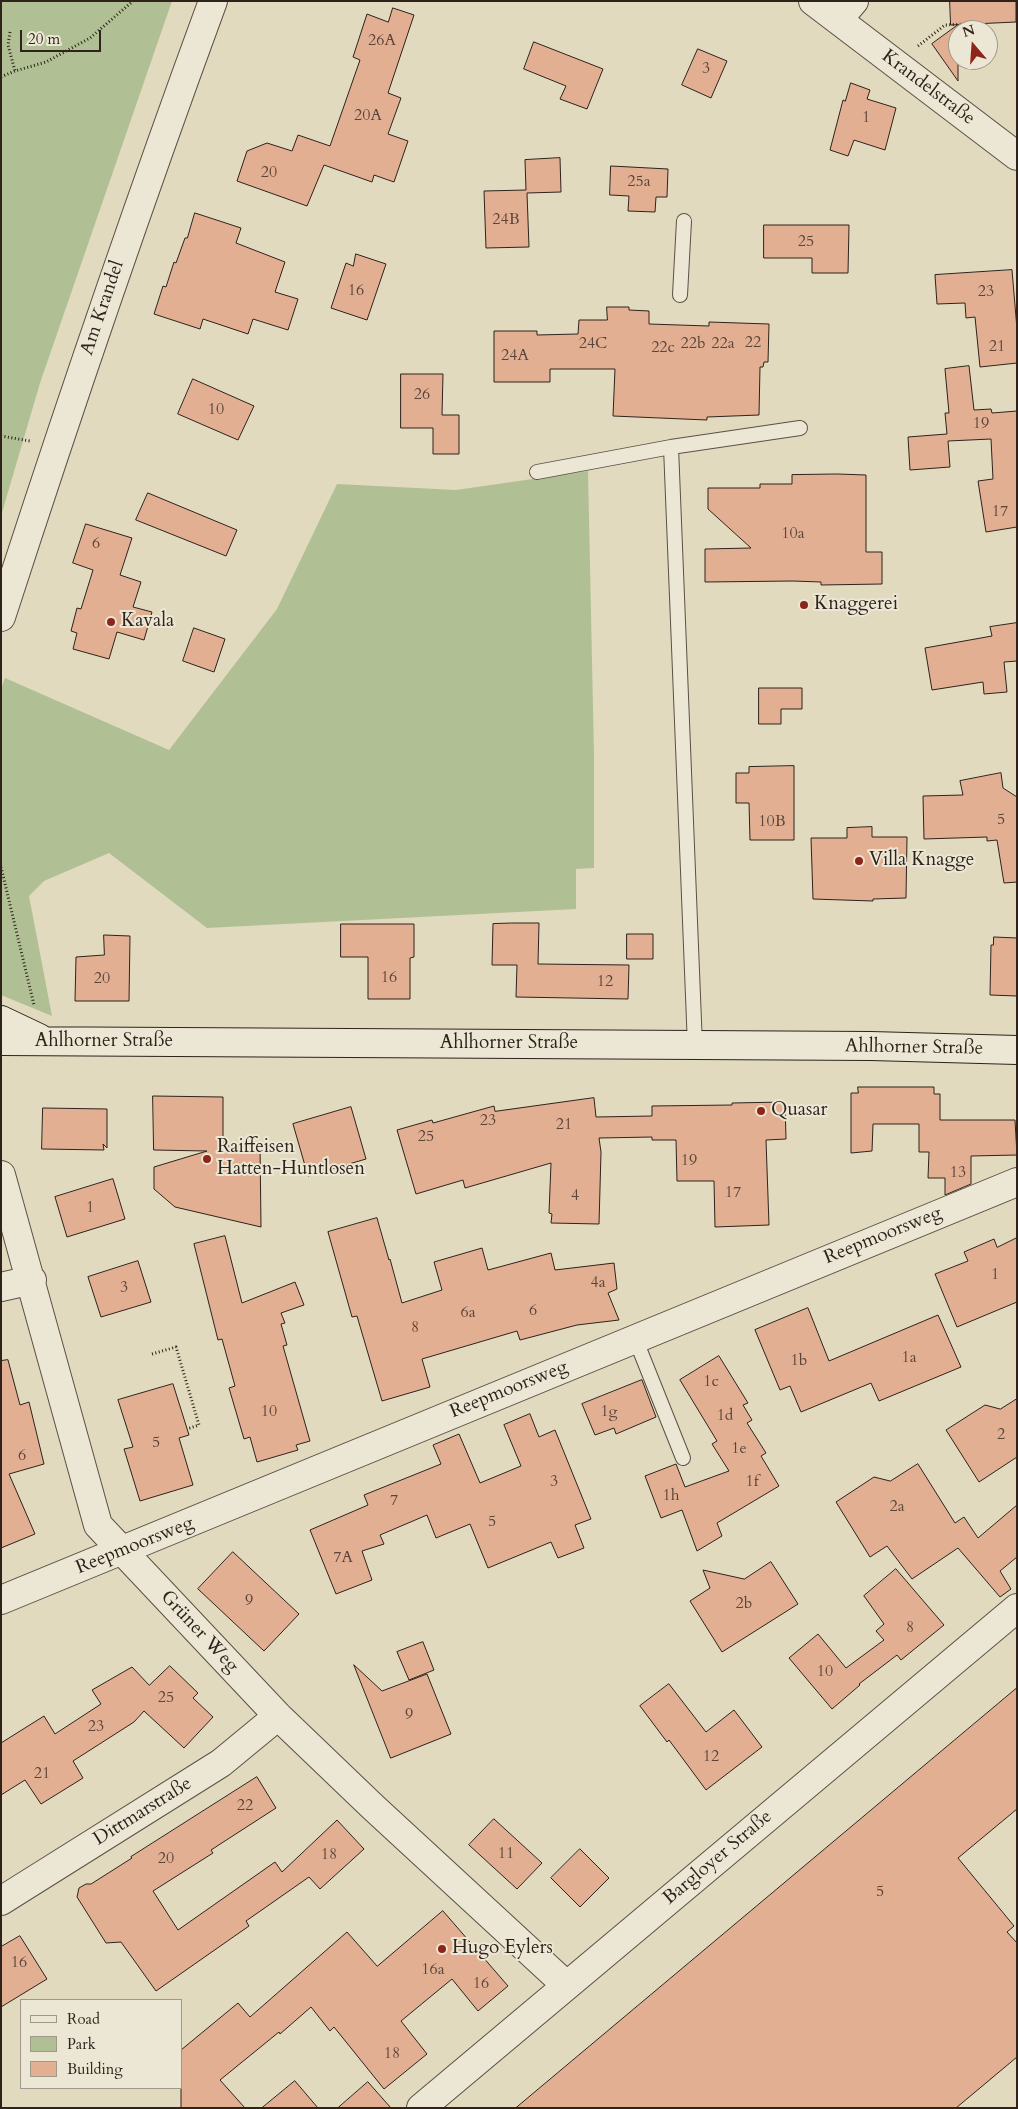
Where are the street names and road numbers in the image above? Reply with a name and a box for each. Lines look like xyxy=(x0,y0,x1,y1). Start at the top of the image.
street label: Krandelstraße xyxy=(877,45,979,131)
street label: Am Krandel xyxy=(76,258,130,358)
street label: Ahlhorner Straße xyxy=(35,1031,173,1053)
street label: Ahlhorner Straße xyxy=(440,1033,578,1055)
street label: Ahlhorner Straße xyxy=(845,1035,983,1061)
street label: Reepmoorsweg xyxy=(821,1202,945,1270)
street label: Reepmoorsweg xyxy=(447,1356,571,1424)
street label: Reepmoorsweg xyxy=(73,1512,197,1580)
street label: Grüner Weg xyxy=(155,1586,243,1678)
street label: Dittmarstraße xyxy=(90,1773,196,1851)
street label: Bargloyer Straße xyxy=(659,1806,777,1910)

